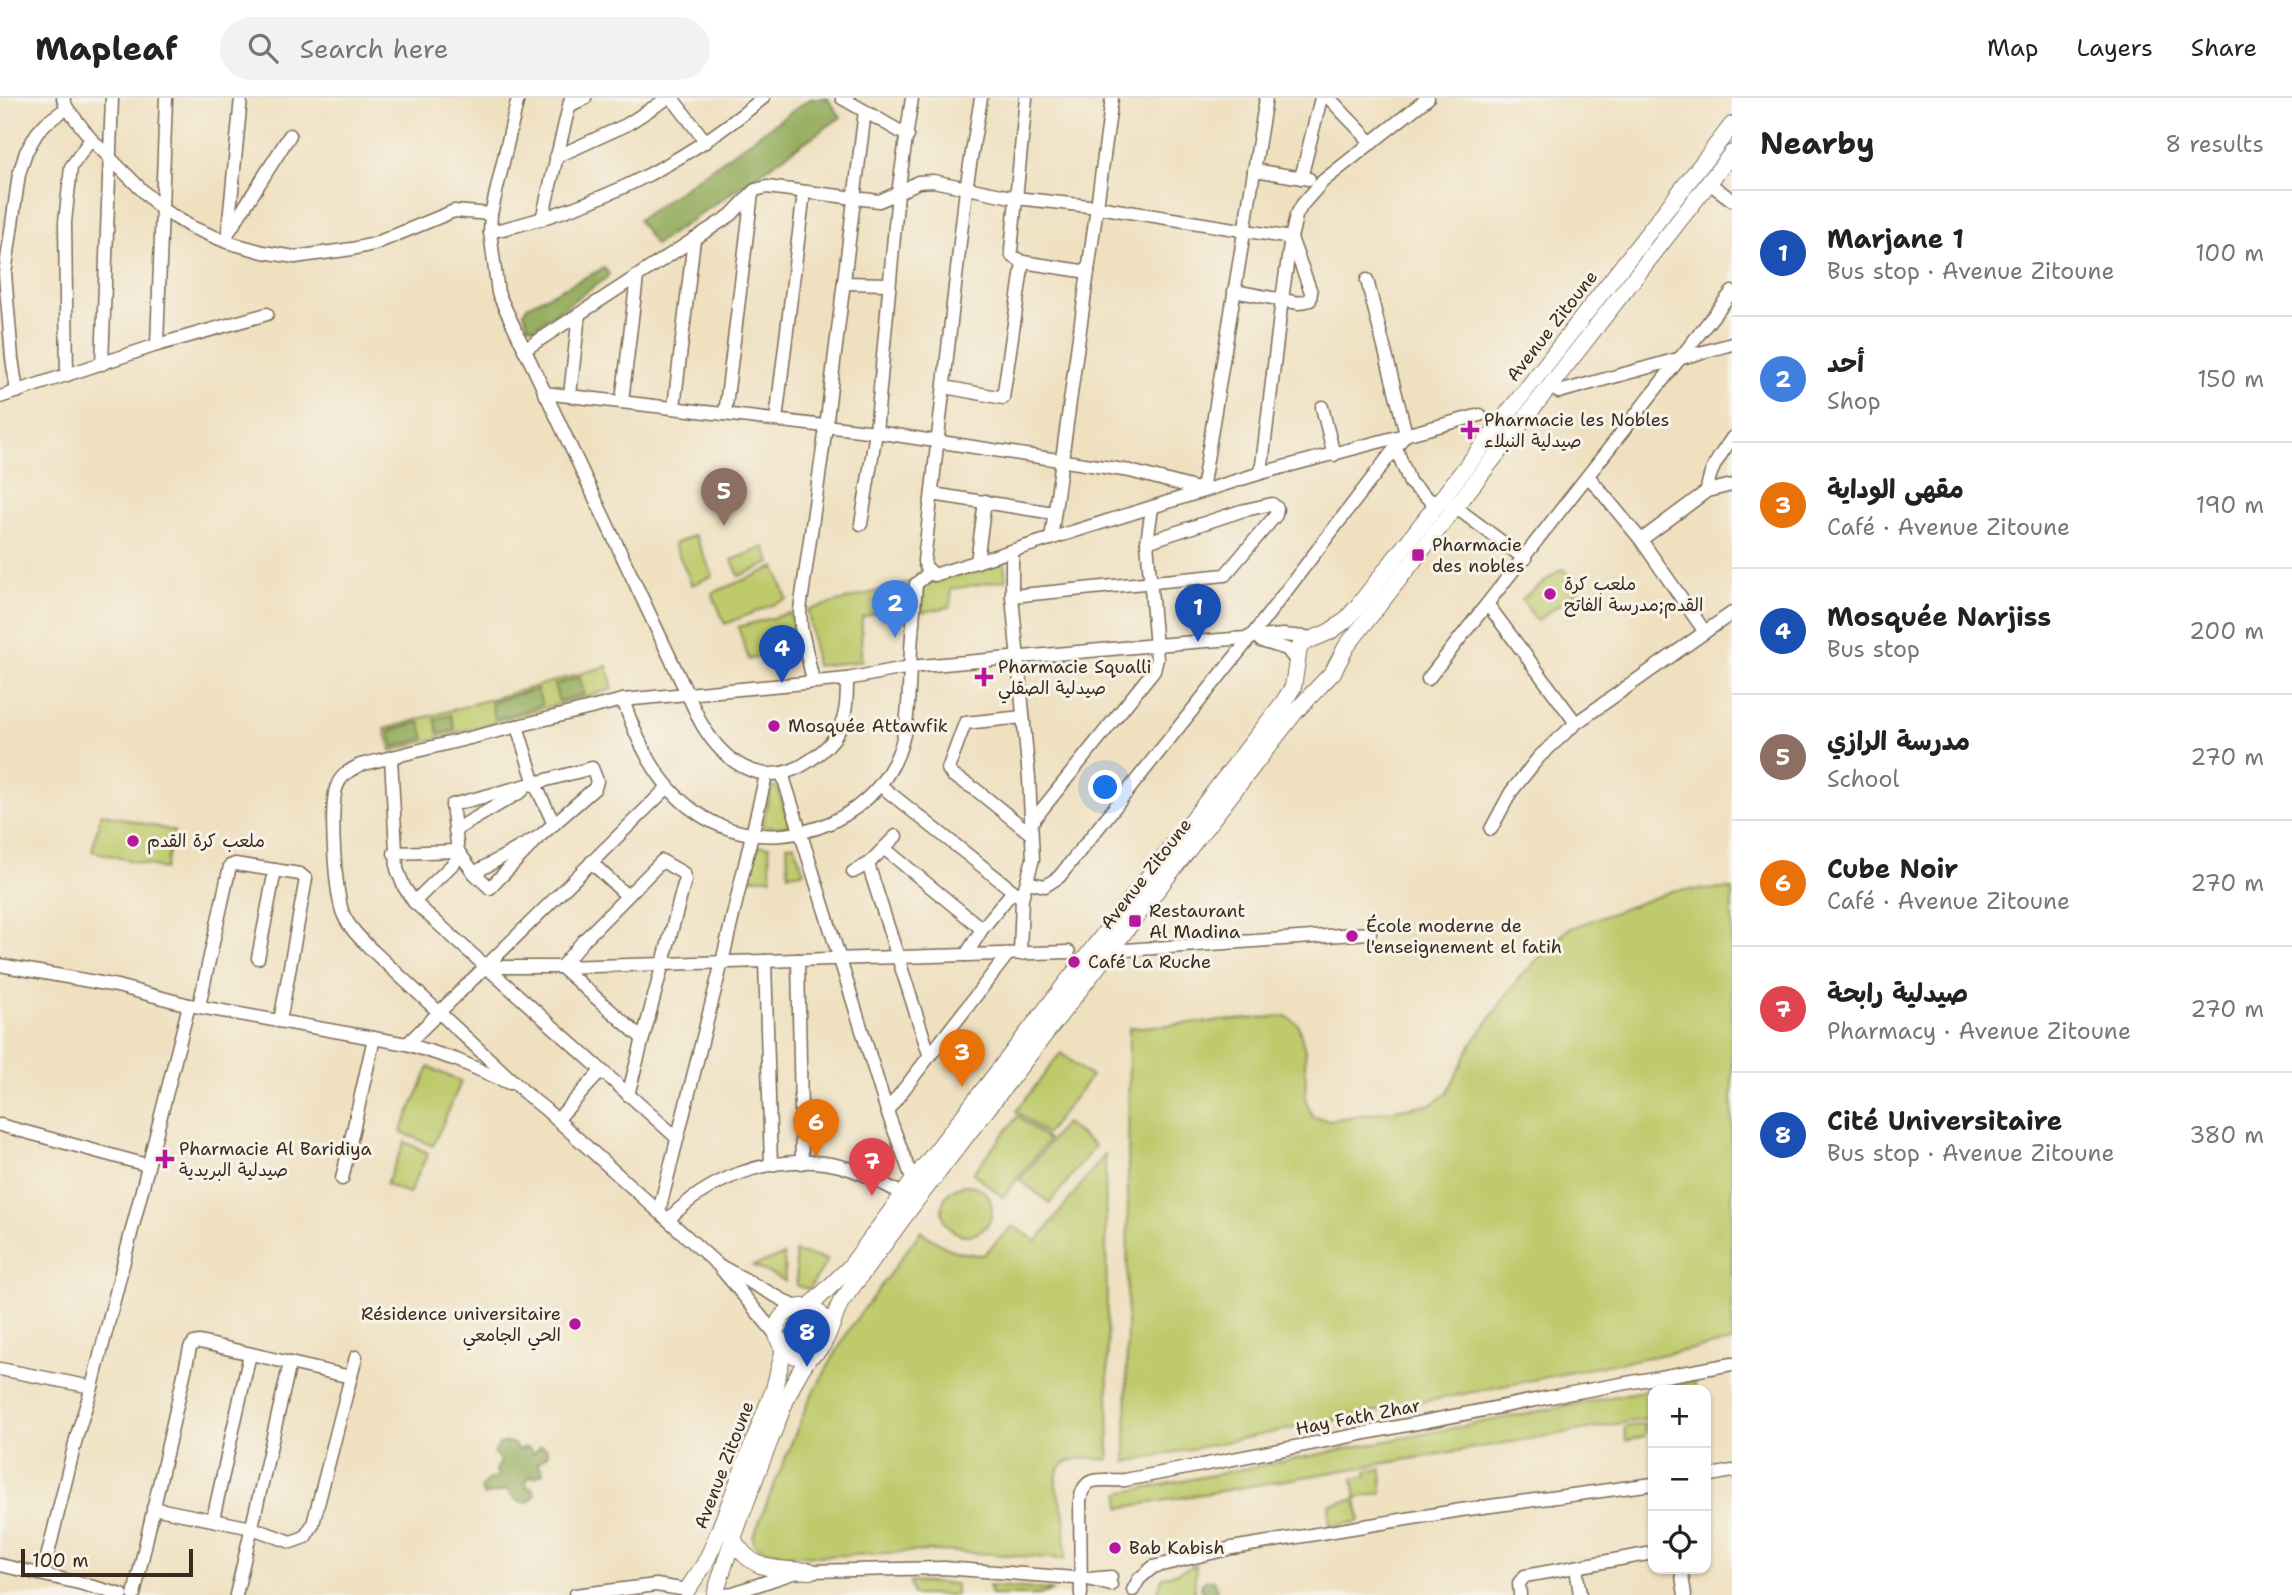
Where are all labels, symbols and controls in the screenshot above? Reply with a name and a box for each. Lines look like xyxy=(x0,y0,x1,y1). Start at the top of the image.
search box xyxy=(220,17,710,80)
text: Mapleaf xyxy=(35,26,178,71)
icon: search xyxy=(244,29,282,67)
text: Search here xyxy=(300,31,448,66)
text: Map xyxy=(1987,32,2038,64)
text: Layers xyxy=(2076,32,2153,64)
text: Share xyxy=(2191,32,2257,64)
text: Nearby xyxy=(1760,123,1875,164)
text: 8 results xyxy=(2165,129,2264,159)
text: Marjane 1 xyxy=(1827,221,1964,256)
text: 1 xyxy=(1778,238,1788,268)
text: 100 m xyxy=(2195,238,2264,268)
text: Bus stop · Avenue Zitoune xyxy=(1827,256,2114,286)
street label: Avenue Zitoune xyxy=(1501,265,1603,387)
text: أحد xyxy=(1827,345,1864,380)
text: 2 xyxy=(1775,364,1791,394)
text: 150 m xyxy=(2197,364,2264,394)
text: Shop xyxy=(1827,386,1881,416)
place label: Pharmacie les Nobles صيدلية النبلاء xyxy=(1484,408,1669,453)
marker: Pharmacie les Nobles صيدلية النبلاء xyxy=(1462,422,1478,438)
pin: 5 xyxy=(701,468,747,526)
text: مقهى الوداية xyxy=(1827,471,1964,506)
text: 3 xyxy=(1775,490,1791,520)
text: 190 m xyxy=(2196,490,2264,520)
text: Café · Avenue Zitoune xyxy=(1827,512,2070,542)
place label: Pharmacie des nobles xyxy=(1432,533,1525,578)
marker: Pharmacie des nobles xyxy=(1410,547,1426,563)
place label: ملعب كرة القدم;مدرسة الفاتح xyxy=(1564,572,1703,619)
pin: 2 xyxy=(872,580,918,638)
pin: 1 xyxy=(1175,584,1221,642)
marker: ملعب كرة القدم;مدرسة الفاتح xyxy=(1542,586,1558,602)
text: Mosquée Narjiss xyxy=(1827,599,2051,634)
text: 4 xyxy=(1775,616,1791,646)
text: 200 m xyxy=(2189,616,2264,646)
pin: 4 xyxy=(759,625,805,683)
text: Bus stop xyxy=(1827,634,1920,664)
place label: Pharmacie Squalli صيدلية الصقلي xyxy=(998,655,1152,704)
marker: Pharmacie Squalli صيدلية الصقلي xyxy=(976,669,992,685)
place label: Mosquée Attawfik xyxy=(788,714,948,738)
marker: Mosquée Attawfik xyxy=(766,718,782,734)
text: مدرسة الرازي xyxy=(1827,723,1970,758)
text: 5 xyxy=(1776,742,1790,772)
text: 270 m xyxy=(2190,742,2264,772)
text: School xyxy=(1827,764,1899,794)
your location xyxy=(1088,770,1122,804)
street label: Avenue Zitoune xyxy=(1095,813,1197,935)
place label: ملعب كرة القدم xyxy=(147,829,265,855)
marker: ملعب كرة القدم xyxy=(125,833,141,849)
text: Cube Noir xyxy=(1827,851,1958,886)
text: 6 xyxy=(1775,868,1791,898)
text: 270 m xyxy=(2190,868,2264,898)
text: Café · Avenue Zitoune xyxy=(1827,886,2070,916)
place label: Restaurant Al Madina xyxy=(1149,899,1245,944)
marker: Restaurant Al Madina xyxy=(1127,913,1143,929)
place label: École moderne de l'enseignement el fatih xyxy=(1366,914,1562,959)
marker: École moderne de l'enseignement el fatih xyxy=(1344,928,1360,944)
place label: Café La Ruche xyxy=(1088,950,1211,974)
marker: Café La Ruche xyxy=(1066,954,1082,970)
text: صيدلية رابحة xyxy=(1827,975,1968,1010)
text: 7 xyxy=(1775,994,1791,1024)
text: 270 m xyxy=(2190,994,2264,1024)
text: Pharmacy · Avenue Zitoune xyxy=(1827,1016,2131,1046)
pin: 3 xyxy=(939,1029,985,1087)
pin: 6 xyxy=(793,1099,839,1157)
text: Cité Universitaire xyxy=(1827,1103,2062,1138)
text: 8 xyxy=(1775,1120,1791,1150)
text: 380 m xyxy=(2189,1120,2264,1150)
place label: Pharmacie Al Baridiya صيدلية البريدية xyxy=(179,1137,372,1182)
pin: 7 xyxy=(849,1138,895,1196)
text: Bus stop · Avenue Zitoune xyxy=(1827,1138,2114,1168)
marker: Pharmacie Al Baridiya صيدلية البريدية xyxy=(157,1151,173,1167)
place label: Résidence universitaire الحي الجامعي xyxy=(361,1302,561,1351)
pin: 8 xyxy=(784,1309,830,1367)
marker: Résidence universitaire الحي الجامعي xyxy=(567,1316,583,1332)
map controls xyxy=(1648,1385,1711,1574)
button: + xyxy=(1648,1385,1711,1448)
street label: Hay Fath Zhar xyxy=(1293,1393,1423,1441)
street label: Avenue Zitoune xyxy=(689,1398,759,1532)
button: − xyxy=(1648,1448,1711,1511)
button: locate xyxy=(1648,1511,1711,1574)
place label: Bab Kabish xyxy=(1129,1536,1225,1560)
marker: Bab Kabish xyxy=(1107,1540,1123,1556)
scale bar xyxy=(21,1546,192,1578)
text: 100 m xyxy=(32,1548,89,1573)

